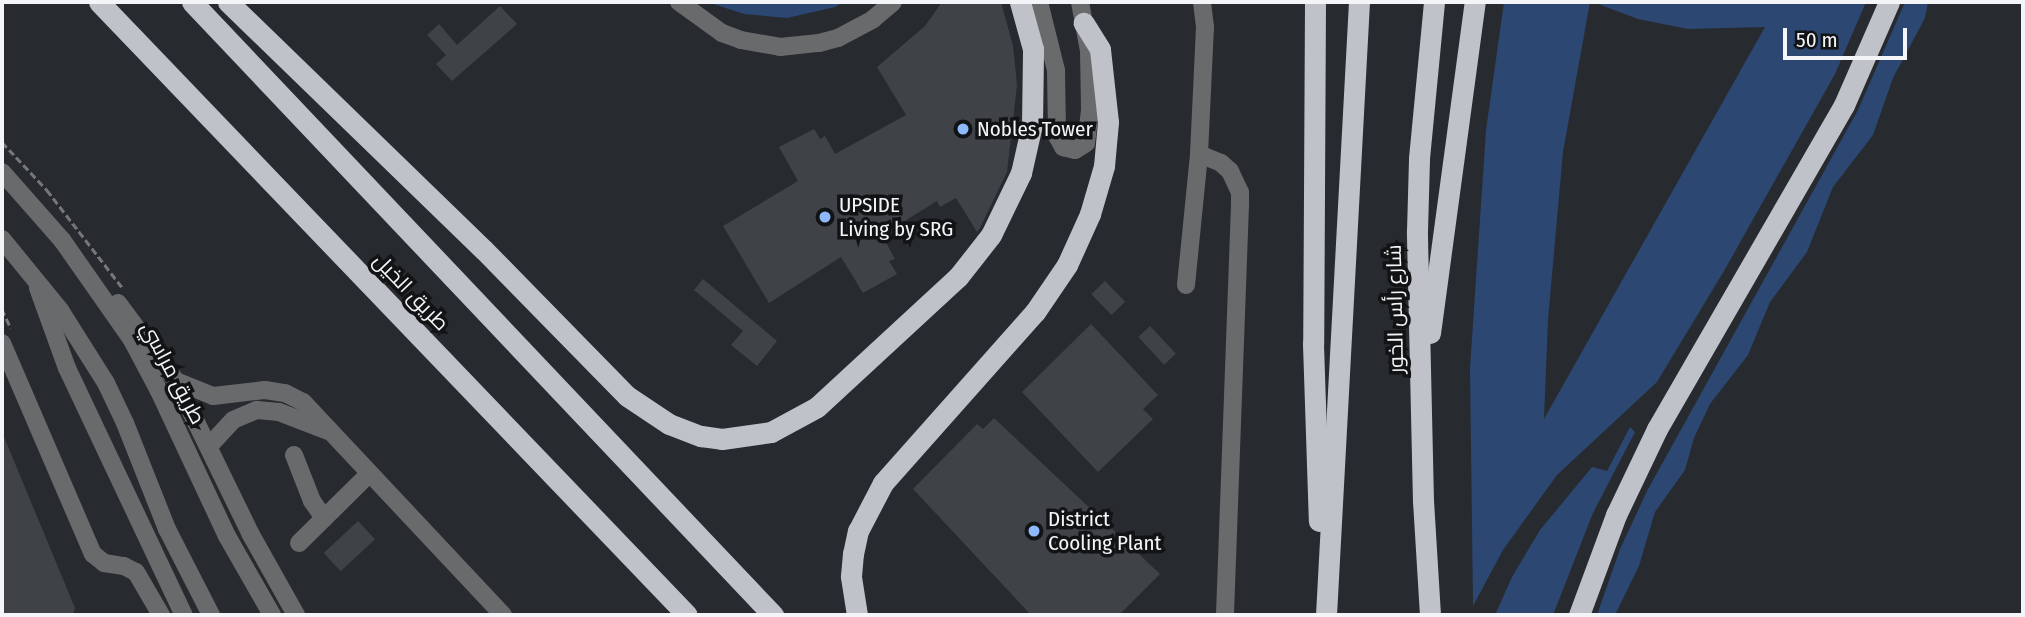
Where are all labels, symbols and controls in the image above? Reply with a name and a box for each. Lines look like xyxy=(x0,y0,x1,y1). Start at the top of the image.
scale bar xyxy=(1787,14,1911,58)
text: 50 m xyxy=(1796,27,1838,53)
place label: Nobles Tower xyxy=(977,116,1093,142)
marker: Nobles Tower xyxy=(955,121,971,137)
place label: UPSIDE Living by SRG xyxy=(839,192,953,242)
marker: UPSIDE Living by SRG xyxy=(817,209,833,225)
street label: شارع رأس الخور xyxy=(1381,244,1409,374)
street label: طريق الخيل xyxy=(368,248,454,336)
street label: طريق مراسي xyxy=(136,318,210,428)
place label: District Cooling Plant xyxy=(1048,506,1161,556)
marker: District Cooling Plant xyxy=(1026,523,1042,539)

